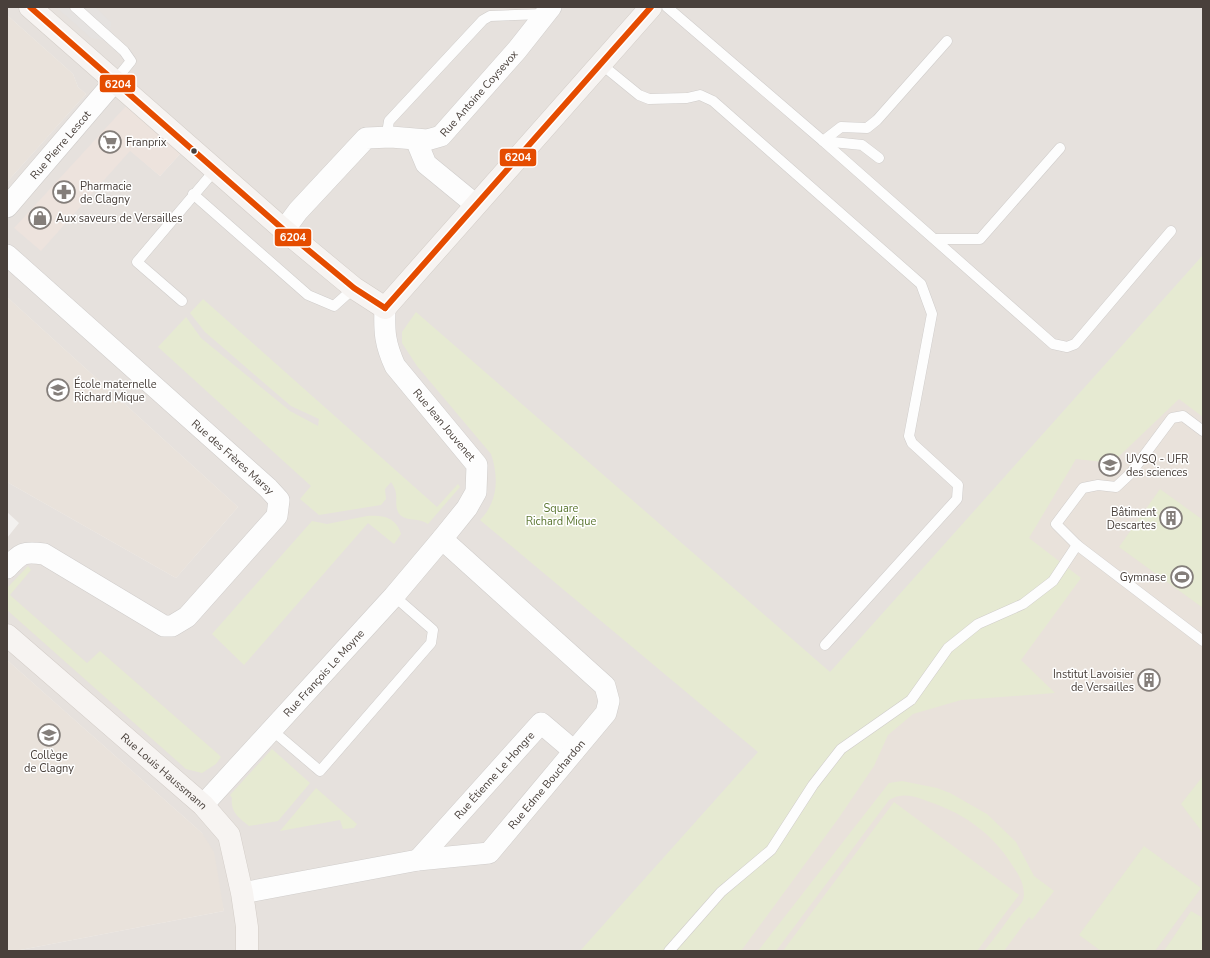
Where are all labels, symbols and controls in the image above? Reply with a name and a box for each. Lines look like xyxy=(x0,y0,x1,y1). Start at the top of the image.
street label: Rue Antoine Coysevox xyxy=(436,47,521,140)
line badge: 6204 xyxy=(99,74,136,93)
text: 6204 xyxy=(105,77,132,92)
street label: Rue Pierre Lescot xyxy=(27,107,94,182)
supermarket icon: Franprix xyxy=(97,129,123,155)
place label: Franprix xyxy=(126,135,167,150)
unlabelled marker xyxy=(189,146,199,156)
line badge: 6204 xyxy=(499,148,537,167)
text: 6204 xyxy=(505,150,532,165)
pharmacy icon: Pharmacie de Clagny xyxy=(51,179,77,205)
place label: Pharmacie de Clagny xyxy=(80,179,132,207)
shop icon: Aux saveurs de Versailles xyxy=(27,205,53,231)
place label: Aux saveurs de Versailles xyxy=(56,211,183,226)
line badge: 6204 xyxy=(274,228,312,247)
text: 6204 xyxy=(280,230,307,245)
place label: École maternelle Richard Mique xyxy=(74,376,157,405)
school or university icon: École maternelle Richard Mique xyxy=(45,377,71,403)
street label: Rue Jean Jouvenet xyxy=(409,386,479,464)
street label: Rue des Frères Marsy xyxy=(188,416,278,498)
school or university icon: UVSQ - UFR des sciences xyxy=(1097,452,1123,478)
place label: UVSQ - UFR des sciences xyxy=(1126,452,1189,480)
park label: Square Richard Mique xyxy=(526,501,596,529)
place label: Bâtiment Descartes xyxy=(1107,505,1156,533)
building icon: Bâtiment Descartes xyxy=(1158,505,1184,531)
sports icon: Gymnase xyxy=(1169,564,1195,590)
place label: Gymnase xyxy=(1120,570,1166,585)
street label: Rue François Le Moyne xyxy=(280,626,368,720)
place label: Institut Lavoisier de Versailles xyxy=(1053,667,1134,695)
building icon: Institut Lavoisier de Versailles xyxy=(1136,667,1162,693)
school or university icon: Collège de Clagny xyxy=(36,722,62,748)
street label: Rue Étienne Le Hongre xyxy=(451,728,538,822)
street label: Rue Louis Haussmann xyxy=(118,730,211,813)
street label: Rue Edme Bouchardon xyxy=(505,736,588,832)
place label: Collège de Clagny xyxy=(24,748,74,776)

